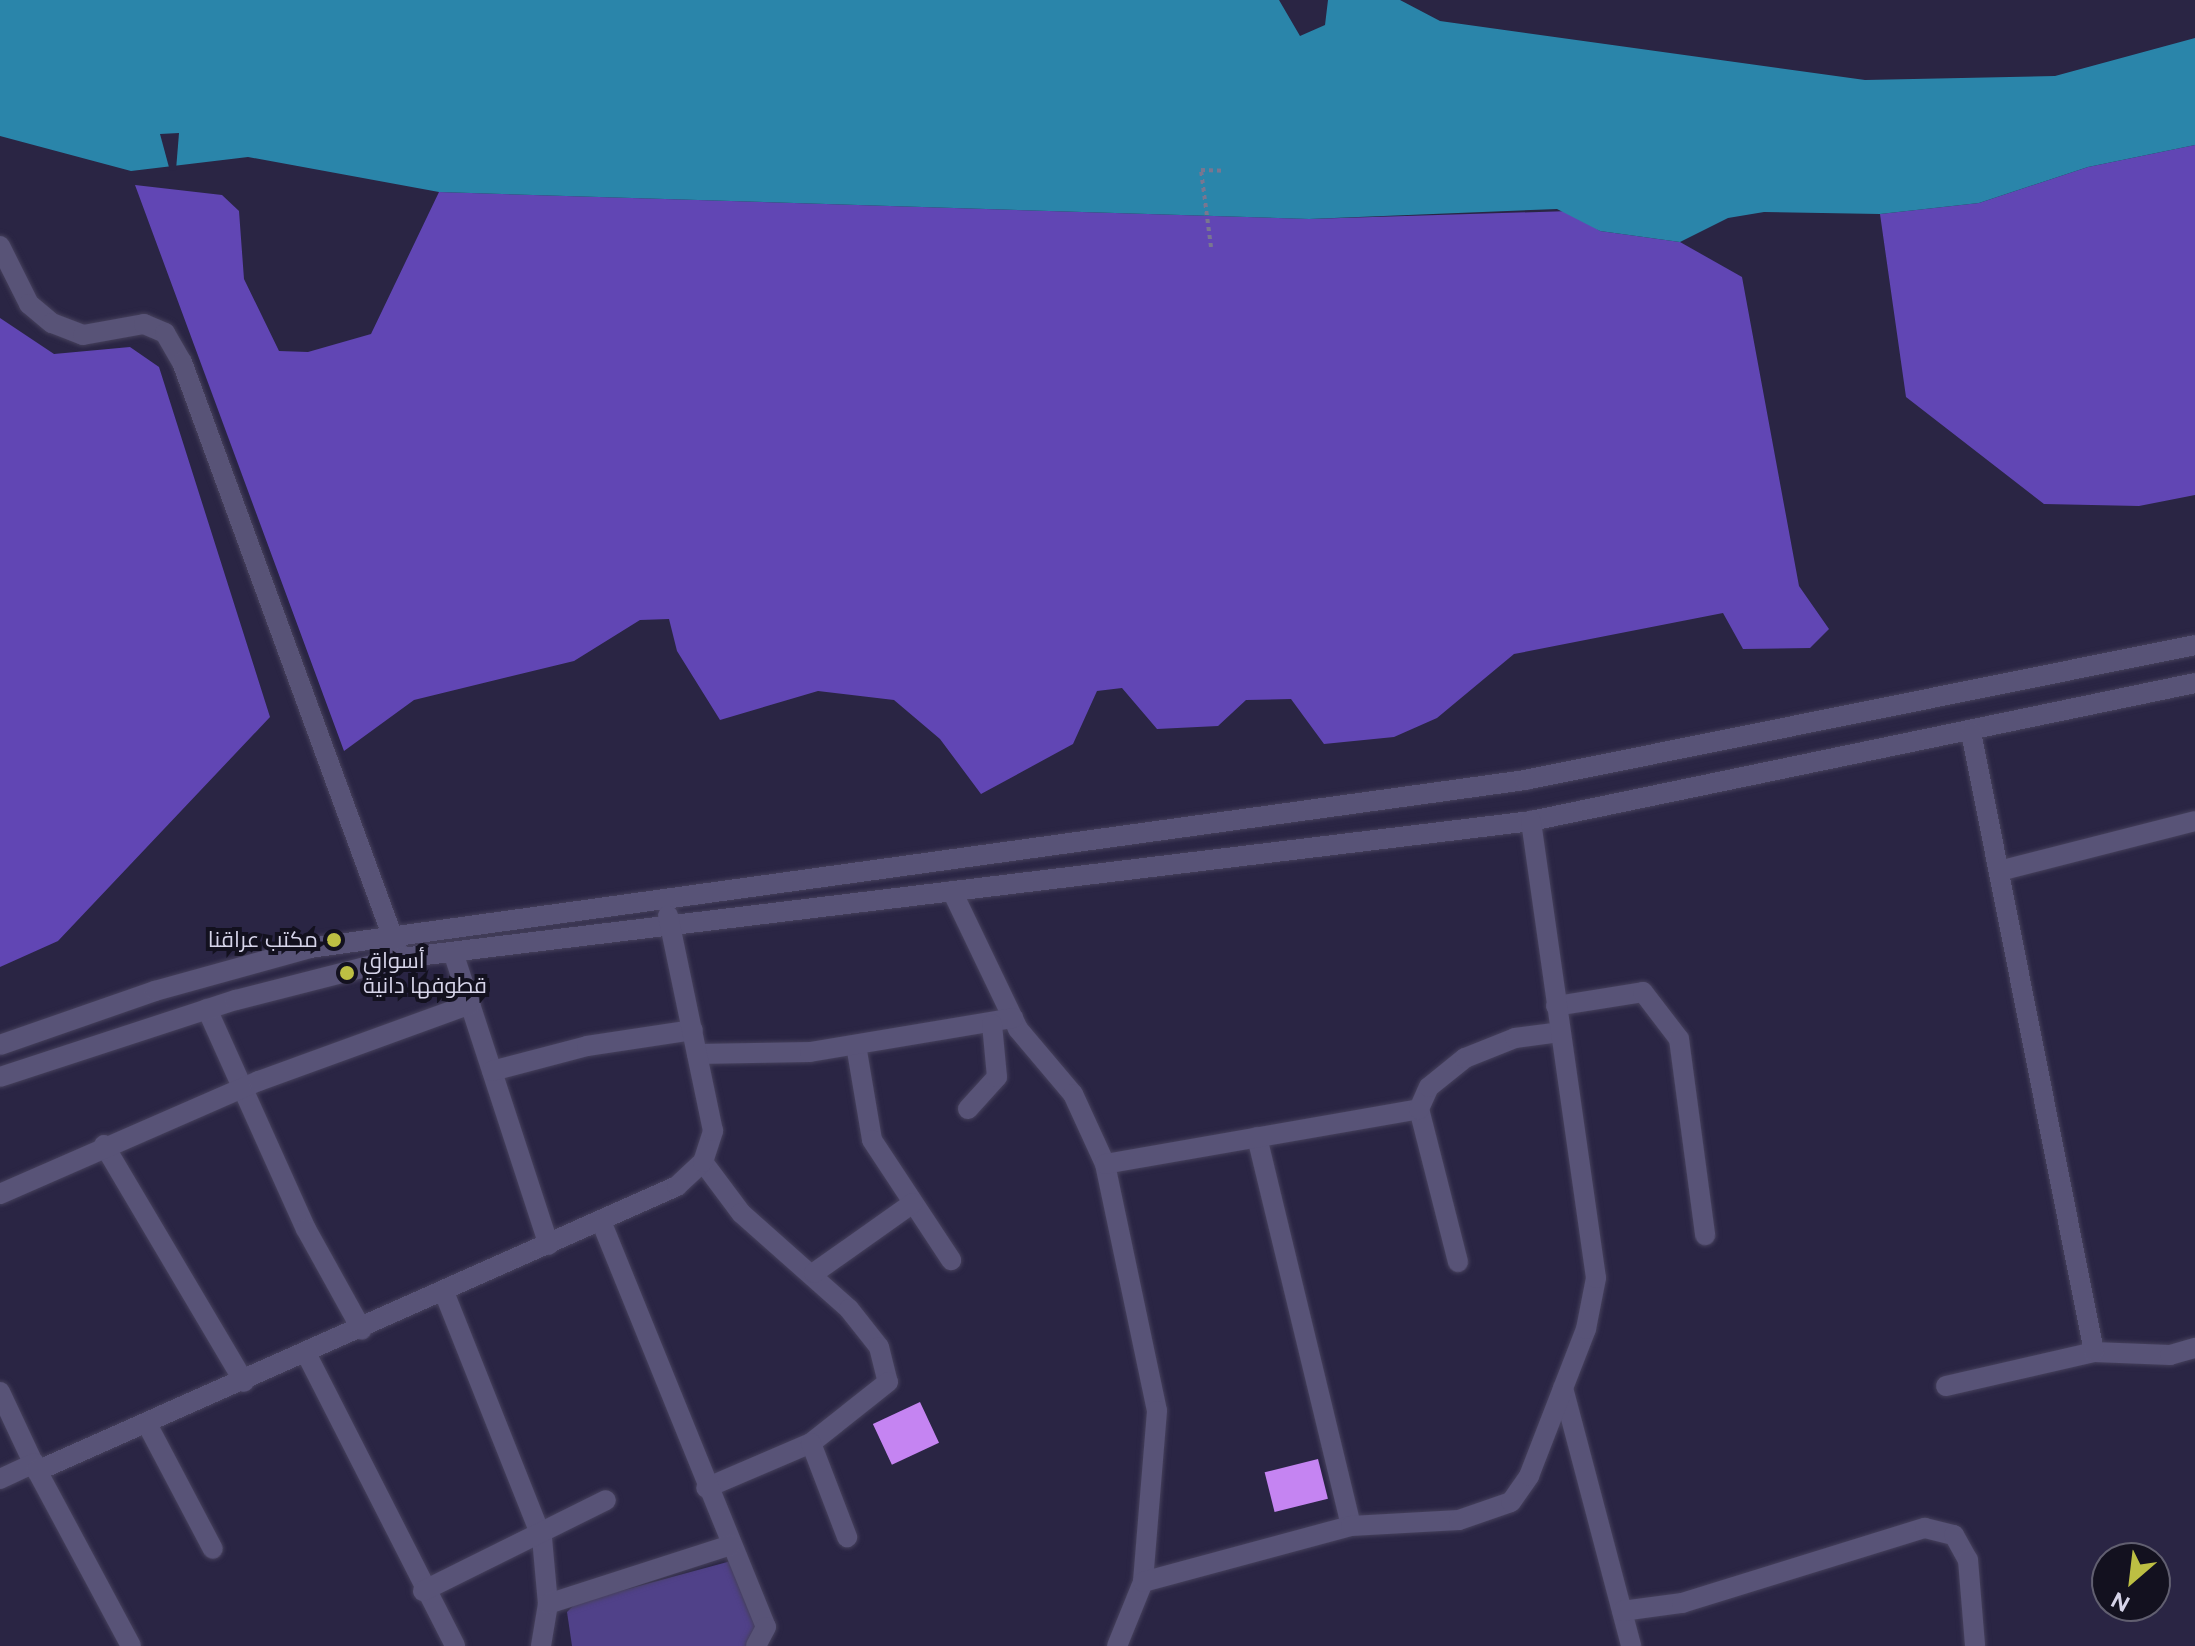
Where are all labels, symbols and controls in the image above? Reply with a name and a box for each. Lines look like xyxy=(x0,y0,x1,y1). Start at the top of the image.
place label: مكتب عراقنا xyxy=(208,927,318,953)
marker: مكتب عراقنا xyxy=(325,931,343,949)
place label: أسواق قطوفها دانية xyxy=(363,947,487,998)
marker: أسواق قطوفها دانية xyxy=(338,964,356,982)
north arrow xyxy=(2091,1542,2171,1622)
text: N xyxy=(2107,1586,2134,1618)

